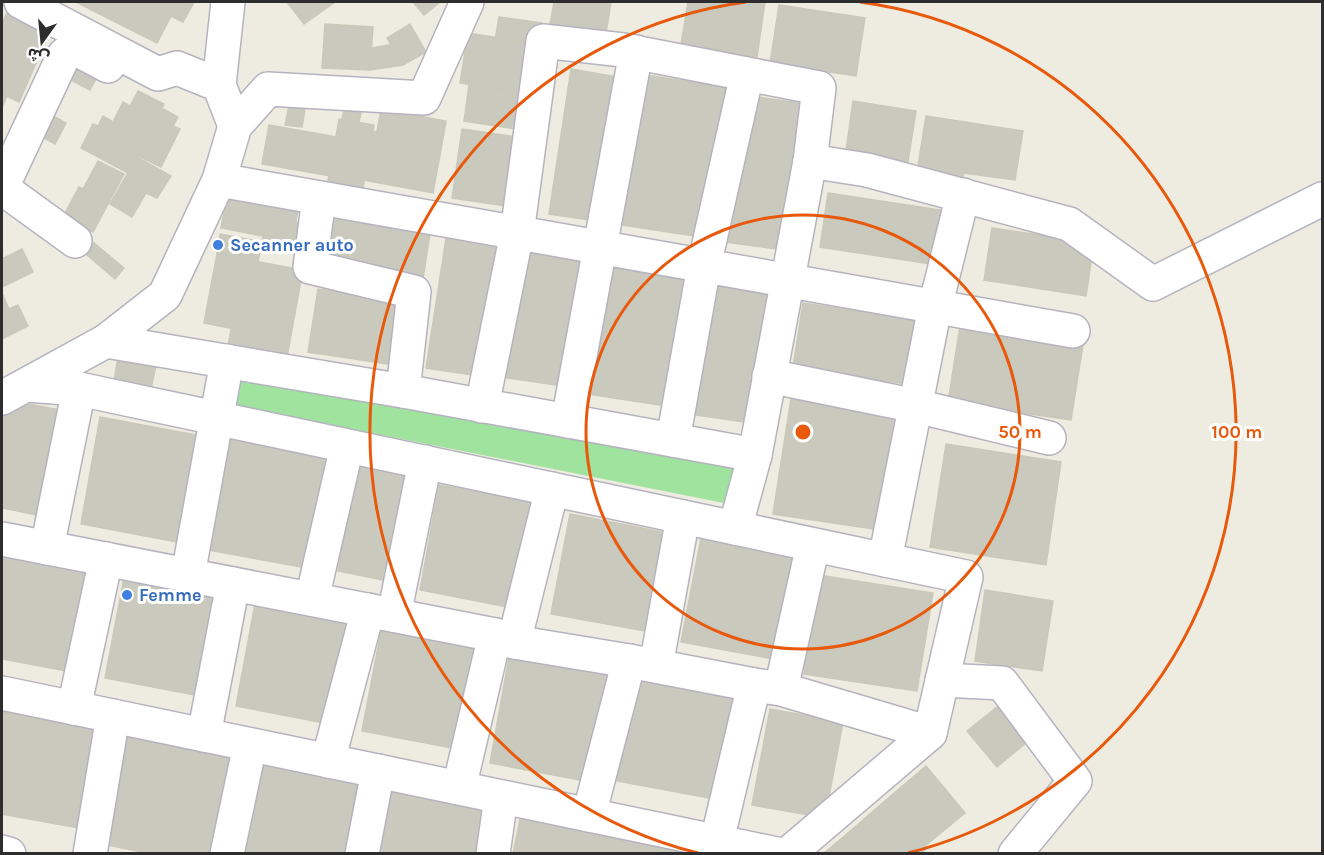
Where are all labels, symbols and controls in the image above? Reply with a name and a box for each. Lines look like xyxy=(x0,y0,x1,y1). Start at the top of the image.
north arrow xyxy=(12,12,72,72)
text: ش xyxy=(25,44,51,68)
place label: Secanner auto xyxy=(230,234,354,256)
marker: Secanner auto xyxy=(211,238,225,252)
text: 50 m xyxy=(998,421,1042,443)
text: 100 m xyxy=(1212,421,1262,443)
centre of rings xyxy=(793,422,813,442)
place label: Femme xyxy=(139,584,202,606)
marker: Femme xyxy=(120,588,134,602)

